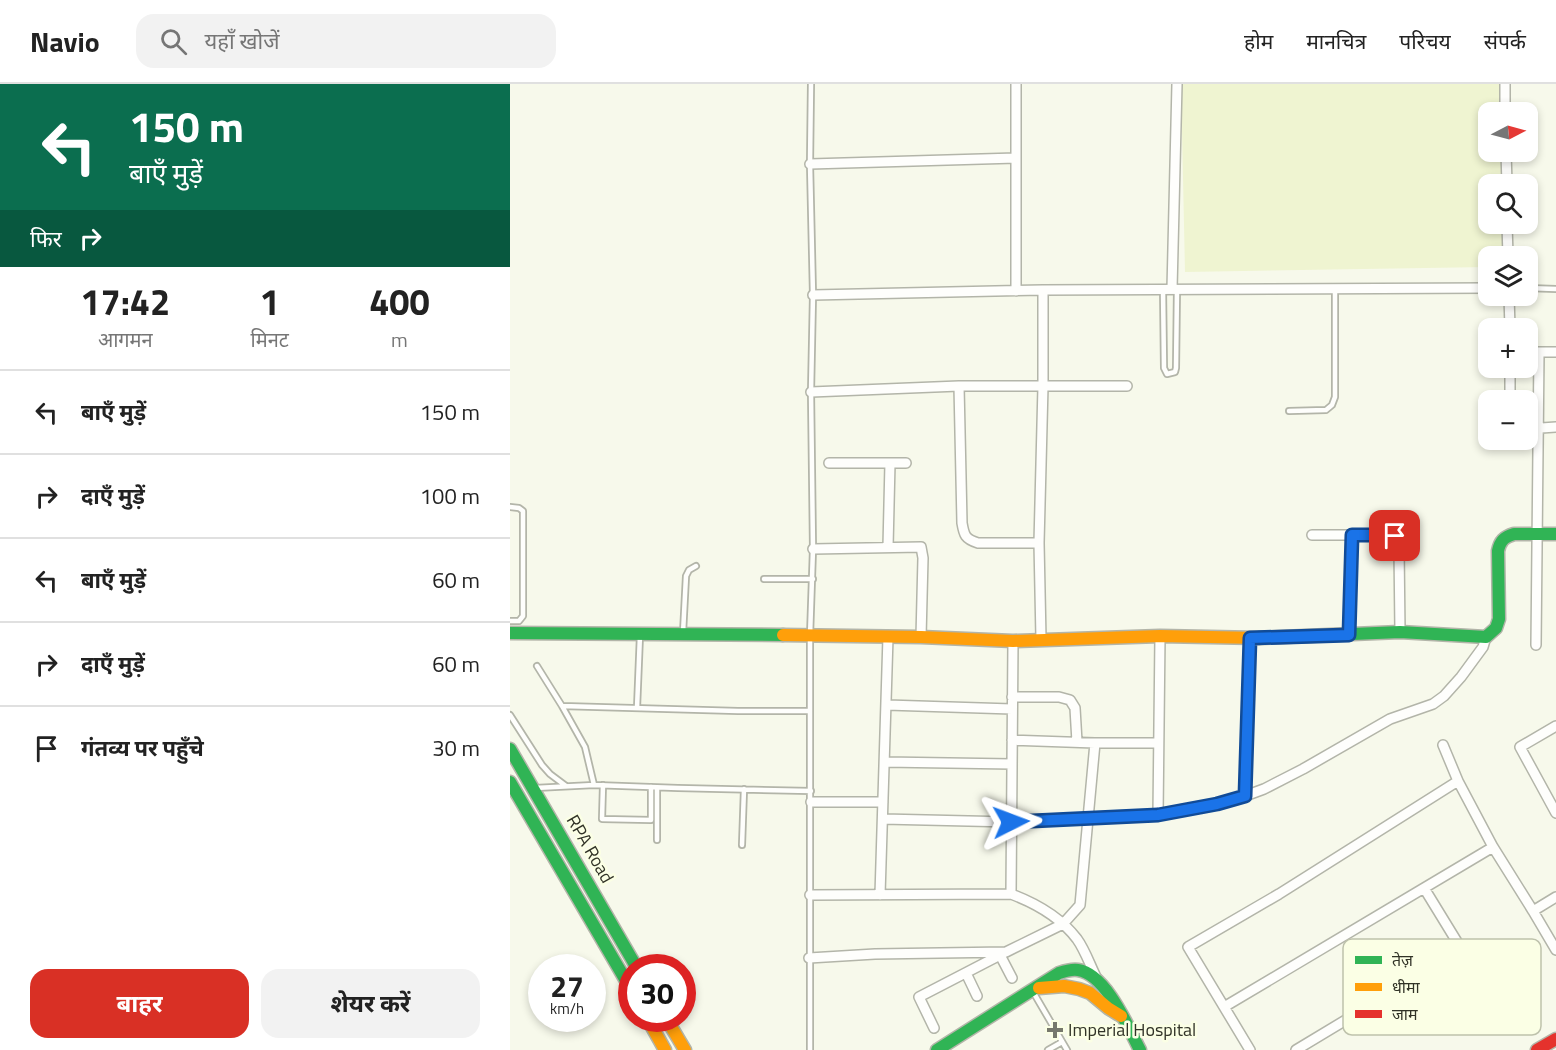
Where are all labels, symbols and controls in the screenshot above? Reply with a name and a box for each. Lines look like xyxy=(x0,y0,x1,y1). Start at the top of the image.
search box xyxy=(136,14,556,68)
text: Navio xyxy=(30,20,100,63)
text: यहाँ खोजें xyxy=(205,24,280,58)
icon: search xyxy=(157,25,190,58)
text: होम xyxy=(1244,25,1273,57)
text: मानचित्र xyxy=(1306,25,1366,57)
text: परिचय xyxy=(1399,25,1451,57)
text: संपर्क xyxy=(1484,25,1526,57)
text: 150 m xyxy=(129,94,244,158)
north arrow xyxy=(1478,102,1538,162)
map controls xyxy=(1478,102,1538,450)
icon: left xyxy=(30,108,108,186)
text: बाएँ मुड़ें xyxy=(129,152,203,193)
button: search xyxy=(1478,174,1538,234)
text: फिर xyxy=(30,222,62,256)
icon: right xyxy=(74,222,107,255)
button: layers xyxy=(1478,246,1538,306)
text: 17:42 xyxy=(80,274,170,329)
text: 1 xyxy=(260,274,280,329)
text: 400 xyxy=(369,274,430,329)
button: + xyxy=(1478,318,1538,378)
text: आगमन xyxy=(98,324,153,355)
text: मिनट xyxy=(251,324,289,355)
text: m xyxy=(391,324,408,355)
button: − xyxy=(1478,390,1538,450)
text: बाएँ मुड़ें xyxy=(81,395,146,429)
text: 150 m xyxy=(420,395,480,429)
icon: left xyxy=(30,396,63,429)
text: दाएँ मुड़ें xyxy=(81,479,145,513)
text: 100 m xyxy=(420,479,480,513)
icon: right xyxy=(30,480,63,513)
pin xyxy=(1369,510,1420,561)
icon: arrive xyxy=(1378,519,1411,552)
text: बाएँ मुड़ें xyxy=(81,563,146,597)
text: 60 m xyxy=(432,563,480,597)
icon: left xyxy=(30,564,63,597)
text: दाएँ मुड़ें xyxy=(81,647,145,681)
text: 60 m xyxy=(432,647,480,681)
icon: right xyxy=(30,648,63,681)
text: गंतव्य पर पहुँचे xyxy=(81,731,204,765)
text: 30 m xyxy=(432,731,480,765)
icon: arrive xyxy=(30,732,63,765)
position arrow xyxy=(979,790,1043,854)
street label: RPA Road xyxy=(560,810,621,888)
legend xyxy=(1343,939,1541,1035)
text: तेज़ xyxy=(1392,948,1414,972)
speed limit sign: 30 xyxy=(618,954,696,1032)
text: 27 xyxy=(550,963,584,1009)
button: बाहर xyxy=(30,969,249,1038)
button: शेयर करें xyxy=(261,969,480,1038)
text: धीमा xyxy=(1392,975,1421,999)
text: km/h xyxy=(550,997,584,1020)
text: जाम xyxy=(1392,1002,1418,1026)
place label: Imperial Hospital xyxy=(1068,1016,1196,1043)
marker: Imperial Hospital xyxy=(1046,1021,1064,1039)

